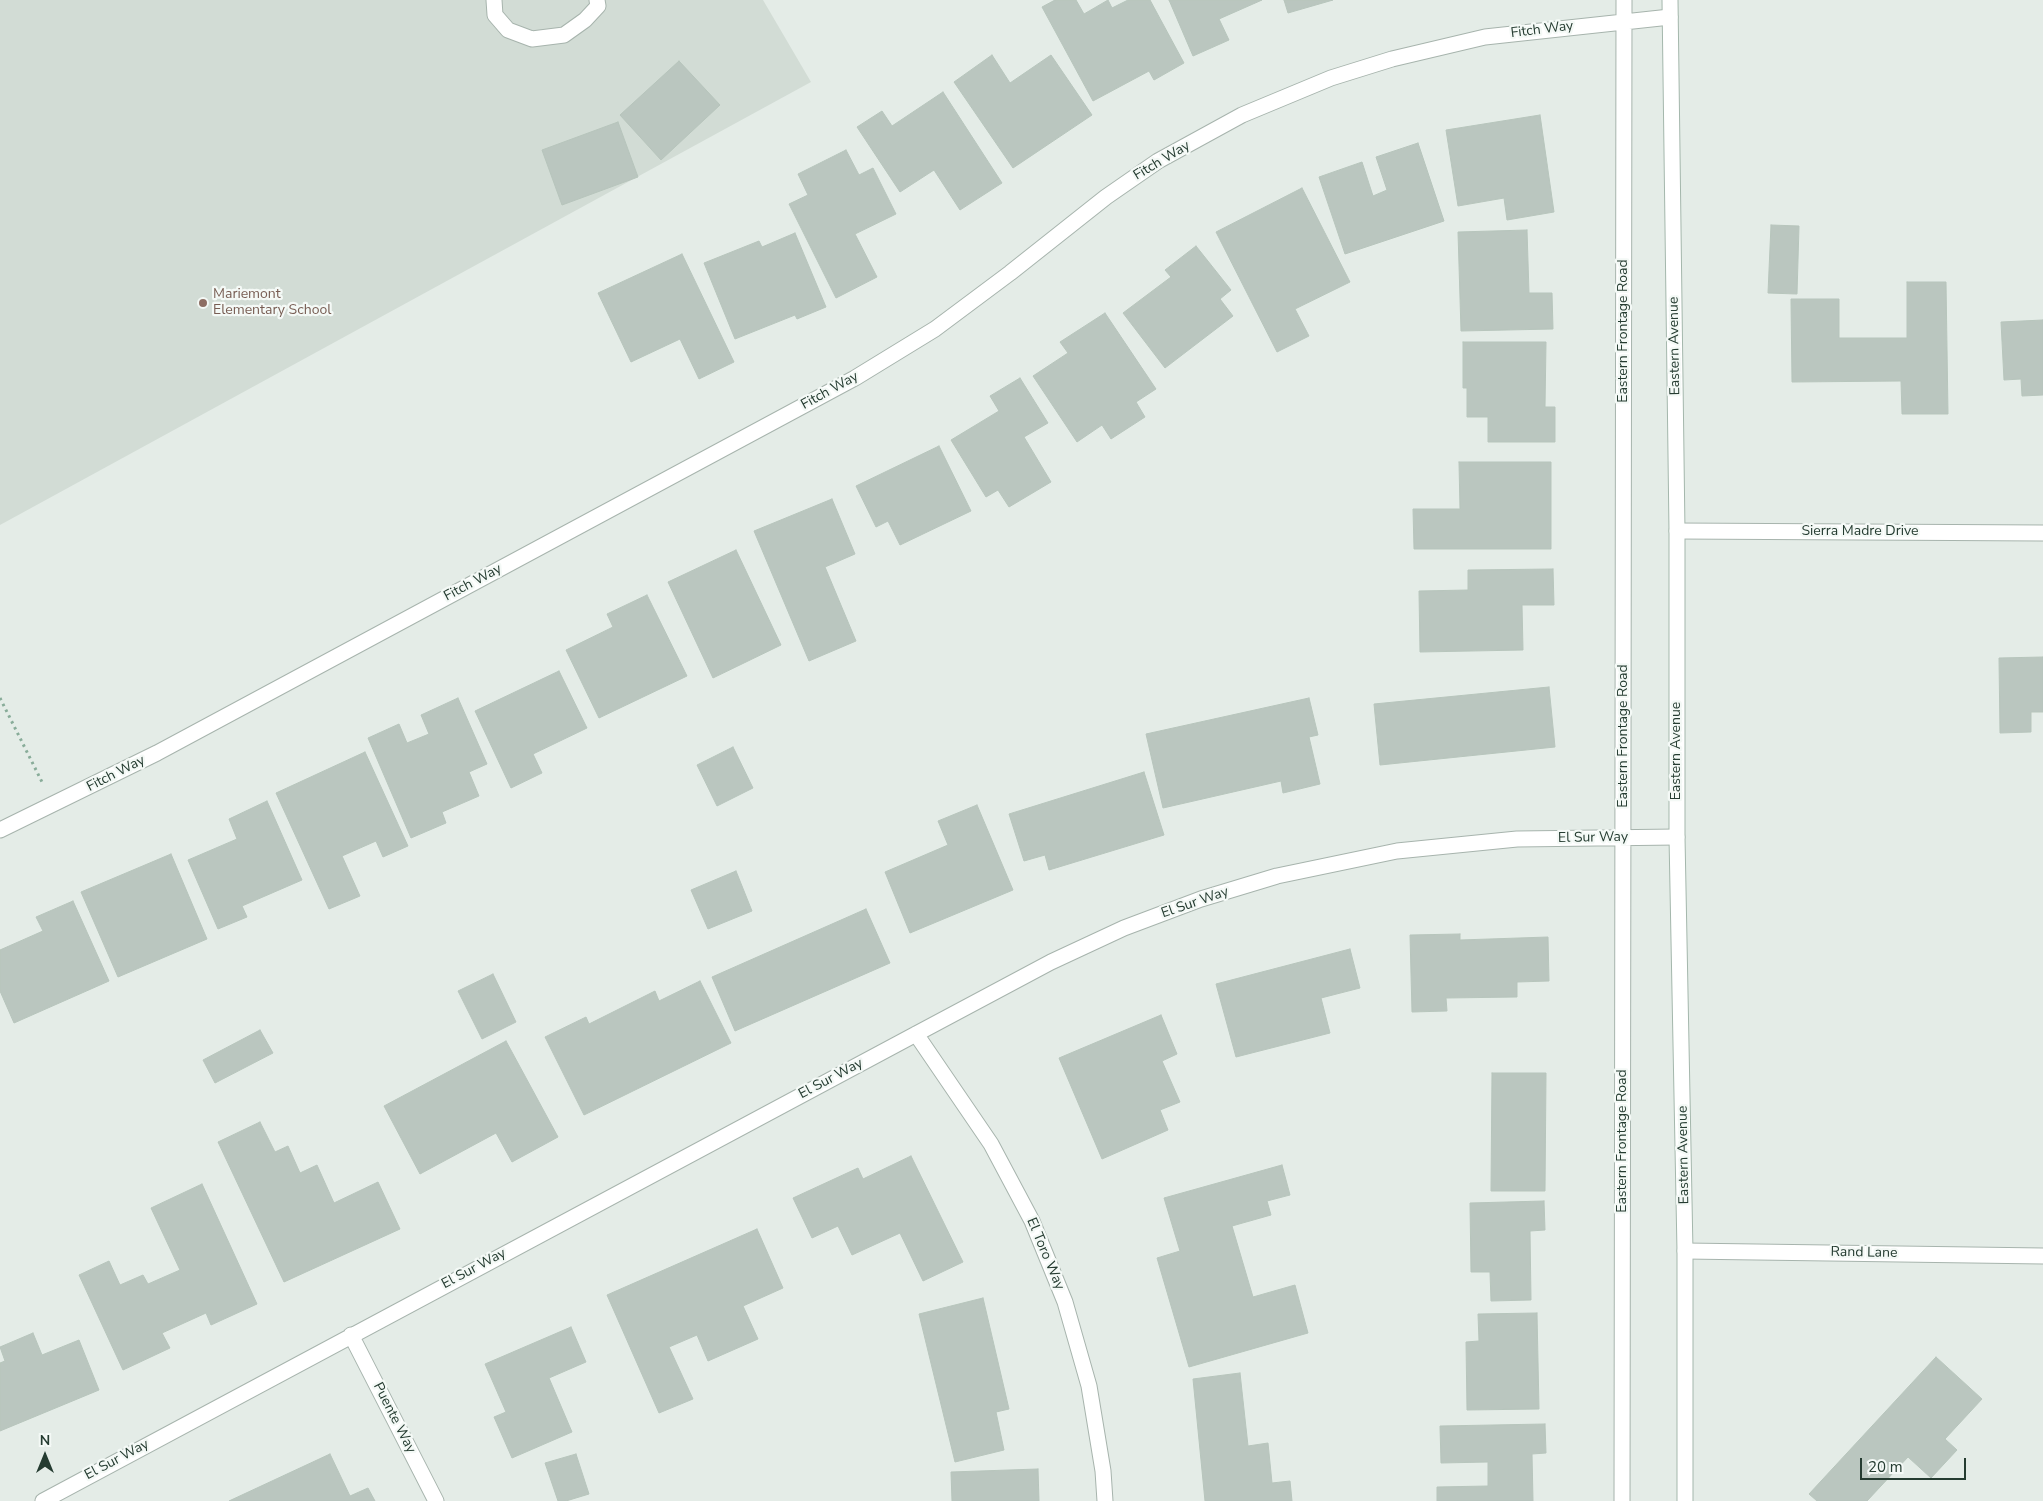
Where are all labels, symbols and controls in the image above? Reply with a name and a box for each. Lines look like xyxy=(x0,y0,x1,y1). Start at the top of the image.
street label: Fitch Way xyxy=(1510,18,1574,42)
street label: Fitch Way xyxy=(1131,138,1193,184)
street label: Eastern Frontage Road xyxy=(1616,259,1632,403)
place label: Mariemont Elementary School xyxy=(213,287,331,320)
marker: Mariemont Elementary School xyxy=(197,297,209,309)
street label: Eastern Avenue xyxy=(1666,297,1684,395)
street label: Fitch Way xyxy=(798,368,862,414)
street label: Sierra Madre Drive xyxy=(1801,524,1919,540)
street label: Fitch Way xyxy=(441,561,505,605)
street label: Eastern Frontage Road xyxy=(1616,664,1632,808)
street label: Eastern Avenue xyxy=(1669,702,1685,800)
street label: Fitch Way xyxy=(84,752,148,796)
street label: El Sur Way xyxy=(1558,829,1628,847)
street label: El Sur Way xyxy=(1159,884,1231,922)
street label: El Sur Way xyxy=(796,1055,866,1103)
street label: Eastern Frontage Road xyxy=(1615,1069,1631,1213)
street label: Eastern Avenue xyxy=(1675,1106,1693,1204)
street label: El Toro Way xyxy=(1022,1216,1068,1292)
street label: Rand Lane xyxy=(1830,1244,1898,1262)
street label: El Sur Way xyxy=(439,1245,509,1293)
street label: Puente Way xyxy=(369,1380,419,1456)
north arrow xyxy=(20,1431,70,1481)
text: N xyxy=(40,1431,50,1450)
street label: El Sur Way xyxy=(82,1436,152,1484)
scale bar xyxy=(1863,1448,1969,1480)
text: 20 m xyxy=(1868,1457,1903,1477)

